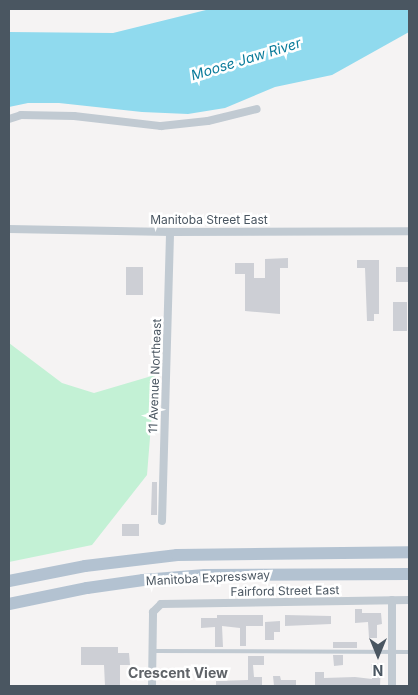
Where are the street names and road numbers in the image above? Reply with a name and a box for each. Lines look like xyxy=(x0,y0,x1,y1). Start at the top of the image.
street label: Manitoba Street East xyxy=(150,213,268,227)
street label: 11 Avenue Northeast xyxy=(146,318,164,434)
street label: Manitoba Expressway xyxy=(146,568,270,588)
street label: Fairford Street East xyxy=(230,583,340,599)

